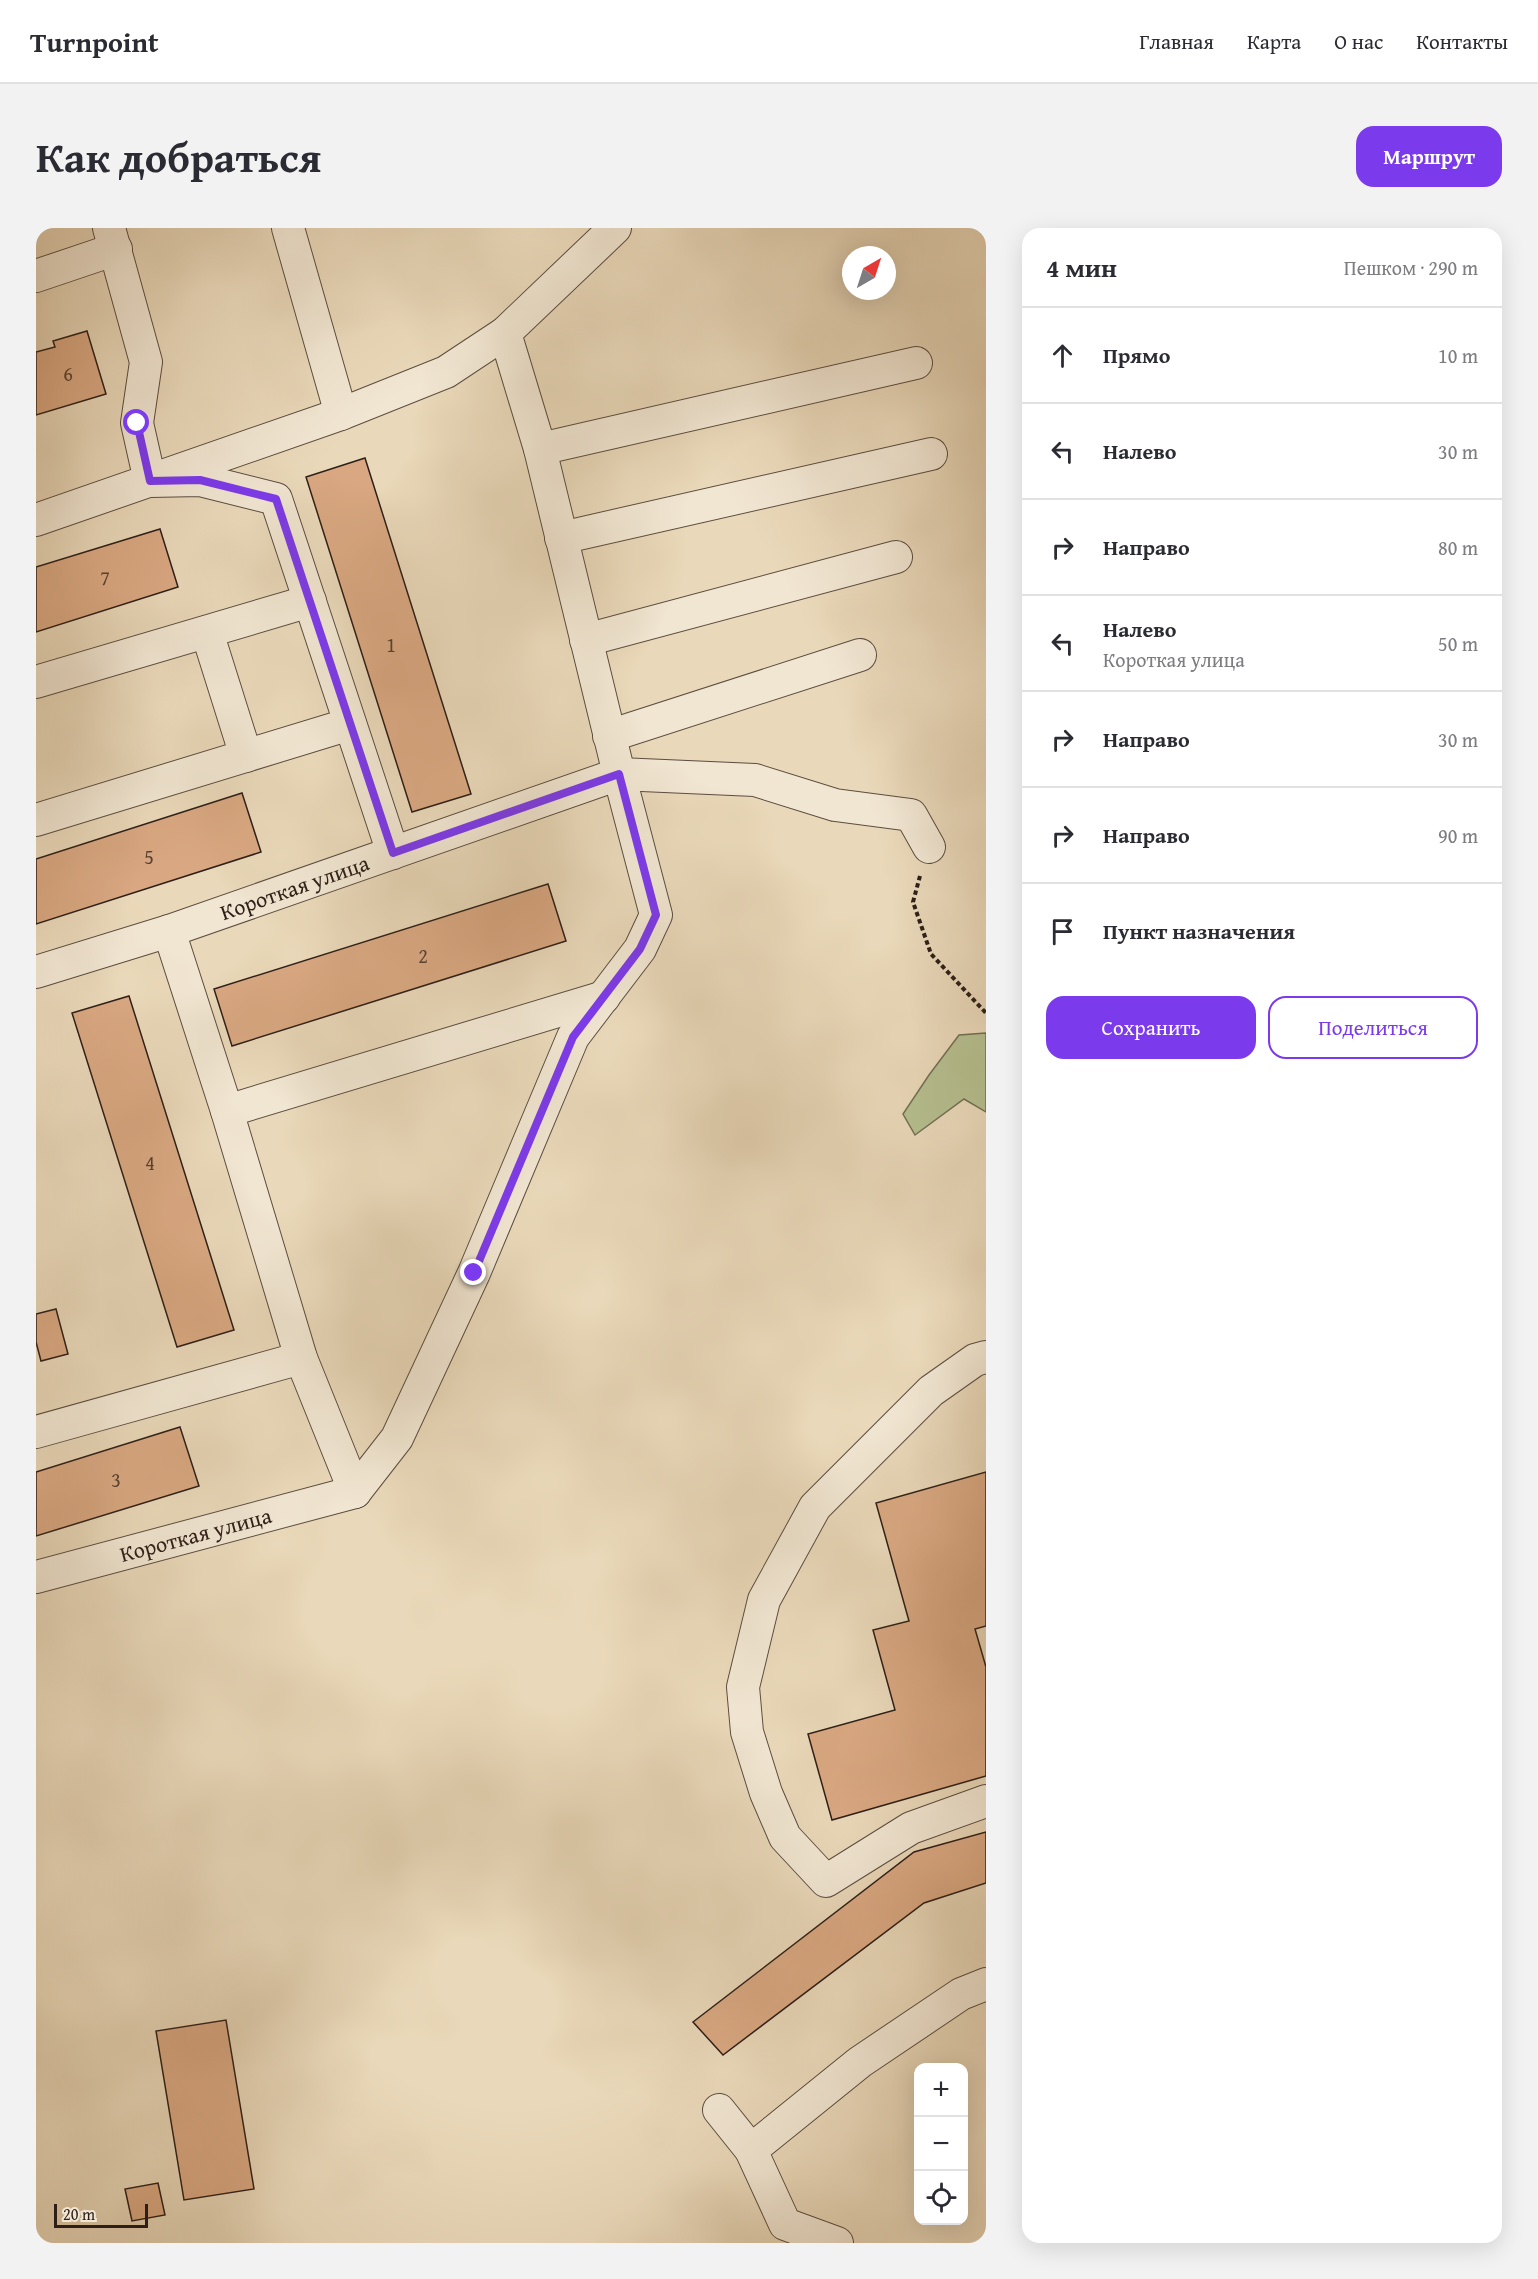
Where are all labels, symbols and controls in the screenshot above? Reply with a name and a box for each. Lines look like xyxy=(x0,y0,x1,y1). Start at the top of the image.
text: Turnpoint xyxy=(30,21,159,62)
text: Главная xyxy=(1139,26,1214,57)
text: Карта xyxy=(1247,26,1301,57)
text: О нас xyxy=(1334,26,1383,57)
text: Контакты xyxy=(1416,26,1508,57)
text: Как добраться xyxy=(36,126,321,187)
button: Маршрут xyxy=(1356,126,1502,187)
north arrow xyxy=(842,246,896,300)
text: 4 мин xyxy=(1046,248,1117,287)
text: Пешком · 290 m xyxy=(1344,253,1478,282)
icon: ahead xyxy=(1046,339,1079,372)
text: Прямо xyxy=(1103,339,1170,371)
text: 10 m xyxy=(1438,341,1478,370)
house number: 6 xyxy=(63,359,73,388)
route start xyxy=(123,409,149,435)
icon: left xyxy=(1046,435,1079,468)
text: Налево xyxy=(1103,435,1176,467)
text: 30 m xyxy=(1438,437,1478,466)
icon: right xyxy=(1046,531,1079,564)
text: Направо xyxy=(1103,531,1190,563)
text: 80 m xyxy=(1438,533,1478,562)
house number: 7 xyxy=(100,563,110,592)
text: Налево xyxy=(1103,613,1176,645)
icon: left xyxy=(1046,627,1079,660)
text: 50 m xyxy=(1438,629,1478,658)
house number: 1 xyxy=(386,630,396,659)
text: Короткая улица xyxy=(1103,645,1245,674)
icon: right xyxy=(1046,723,1079,756)
text: Направо xyxy=(1103,723,1190,755)
text: 30 m xyxy=(1438,725,1478,754)
icon: right xyxy=(1046,819,1079,852)
text: Направо xyxy=(1103,819,1190,851)
text: 90 m xyxy=(1438,821,1478,850)
house number: 5 xyxy=(144,842,154,871)
street label: Короткая улица xyxy=(216,846,374,928)
icon: arrive xyxy=(1046,915,1079,948)
text: Пункт назначения xyxy=(1103,915,1295,947)
house number: 2 xyxy=(418,941,428,970)
button: Сохранить xyxy=(1046,996,1256,1059)
button: Поделиться xyxy=(1268,996,1478,1059)
house number: 4 xyxy=(145,1148,155,1177)
route end xyxy=(460,1259,486,1285)
house number: 3 xyxy=(111,1465,121,1494)
street label: Короткая улица xyxy=(116,1499,275,1570)
map controls xyxy=(914,2063,968,2225)
button: + xyxy=(914,2063,968,2117)
button: − xyxy=(914,2117,968,2171)
button: locate xyxy=(914,2171,968,2225)
scale bar xyxy=(54,2201,148,2228)
text: 20 m xyxy=(63,2202,95,2226)

